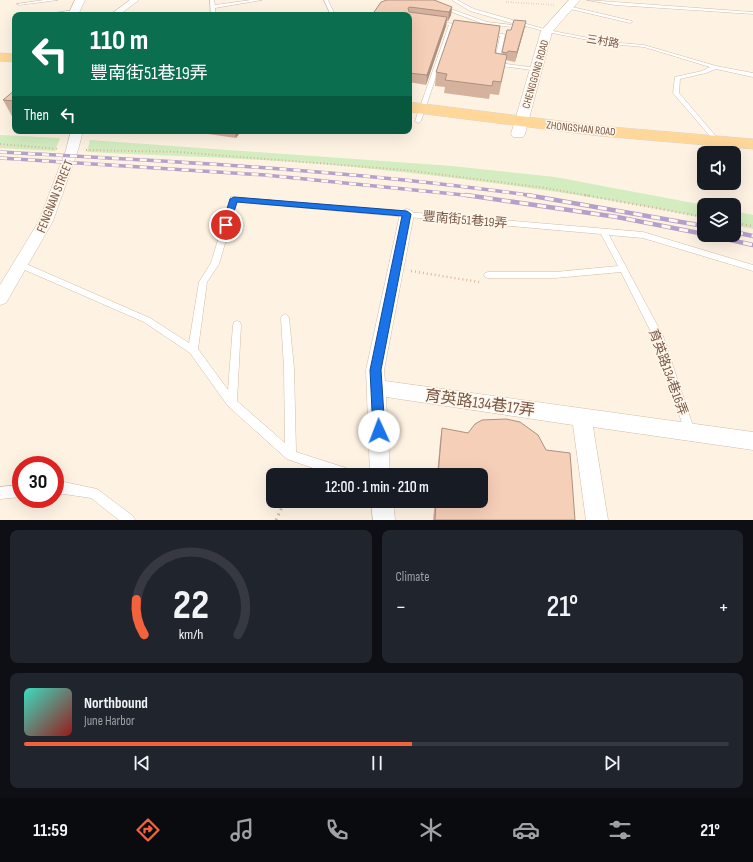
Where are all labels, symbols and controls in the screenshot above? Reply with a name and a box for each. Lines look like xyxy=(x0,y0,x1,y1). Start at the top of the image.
text: 110 m xyxy=(90,24,148,57)
icon: left xyxy=(24,28,76,80)
street label: 三村路 xyxy=(586,32,620,50)
street label: CHENGGONG ROAD xyxy=(519,38,551,110)
text: 豐南街51巷19弄 xyxy=(90,63,208,84)
icon: left xyxy=(57,104,79,126)
text: Then xyxy=(24,106,49,125)
street label: ZHONGSHAN ROAD xyxy=(546,118,616,139)
map controls xyxy=(697,146,741,242)
button: sound xyxy=(697,146,741,190)
street label: FENGNAN STREET xyxy=(33,158,77,235)
button: layers xyxy=(697,198,741,242)
pin xyxy=(209,208,243,242)
street label: 豐南街51巷19弄 xyxy=(422,208,508,232)
icon: arrive xyxy=(215,214,237,236)
street label: 育英路134巷16弄 xyxy=(645,327,691,418)
street label: 育英路134巷17弄 xyxy=(424,386,536,421)
position arrow xyxy=(358,410,400,452)
speed limit sign: 30 xyxy=(12,456,64,508)
text: 12:00 · 1 min · 210 m xyxy=(325,478,429,497)
text: Climate xyxy=(396,569,429,585)
text: 22 xyxy=(173,580,209,629)
text: 21° xyxy=(546,589,578,625)
text: − xyxy=(396,594,406,621)
text: + xyxy=(718,594,729,621)
text: km/h xyxy=(178,625,203,642)
text: Northbound xyxy=(84,694,148,713)
text: June Harbor xyxy=(84,713,135,729)
icon: previous xyxy=(131,752,153,774)
icon: pause xyxy=(366,752,388,774)
icon: next xyxy=(601,752,623,774)
icon: directions xyxy=(134,816,162,844)
icon: music xyxy=(228,816,256,844)
icon: phone xyxy=(323,816,351,844)
icon: climate xyxy=(417,816,445,844)
icon: car xyxy=(512,816,540,844)
icon: filters xyxy=(606,816,634,844)
text: 11:59 xyxy=(33,820,68,841)
text: 21° xyxy=(700,820,720,841)

